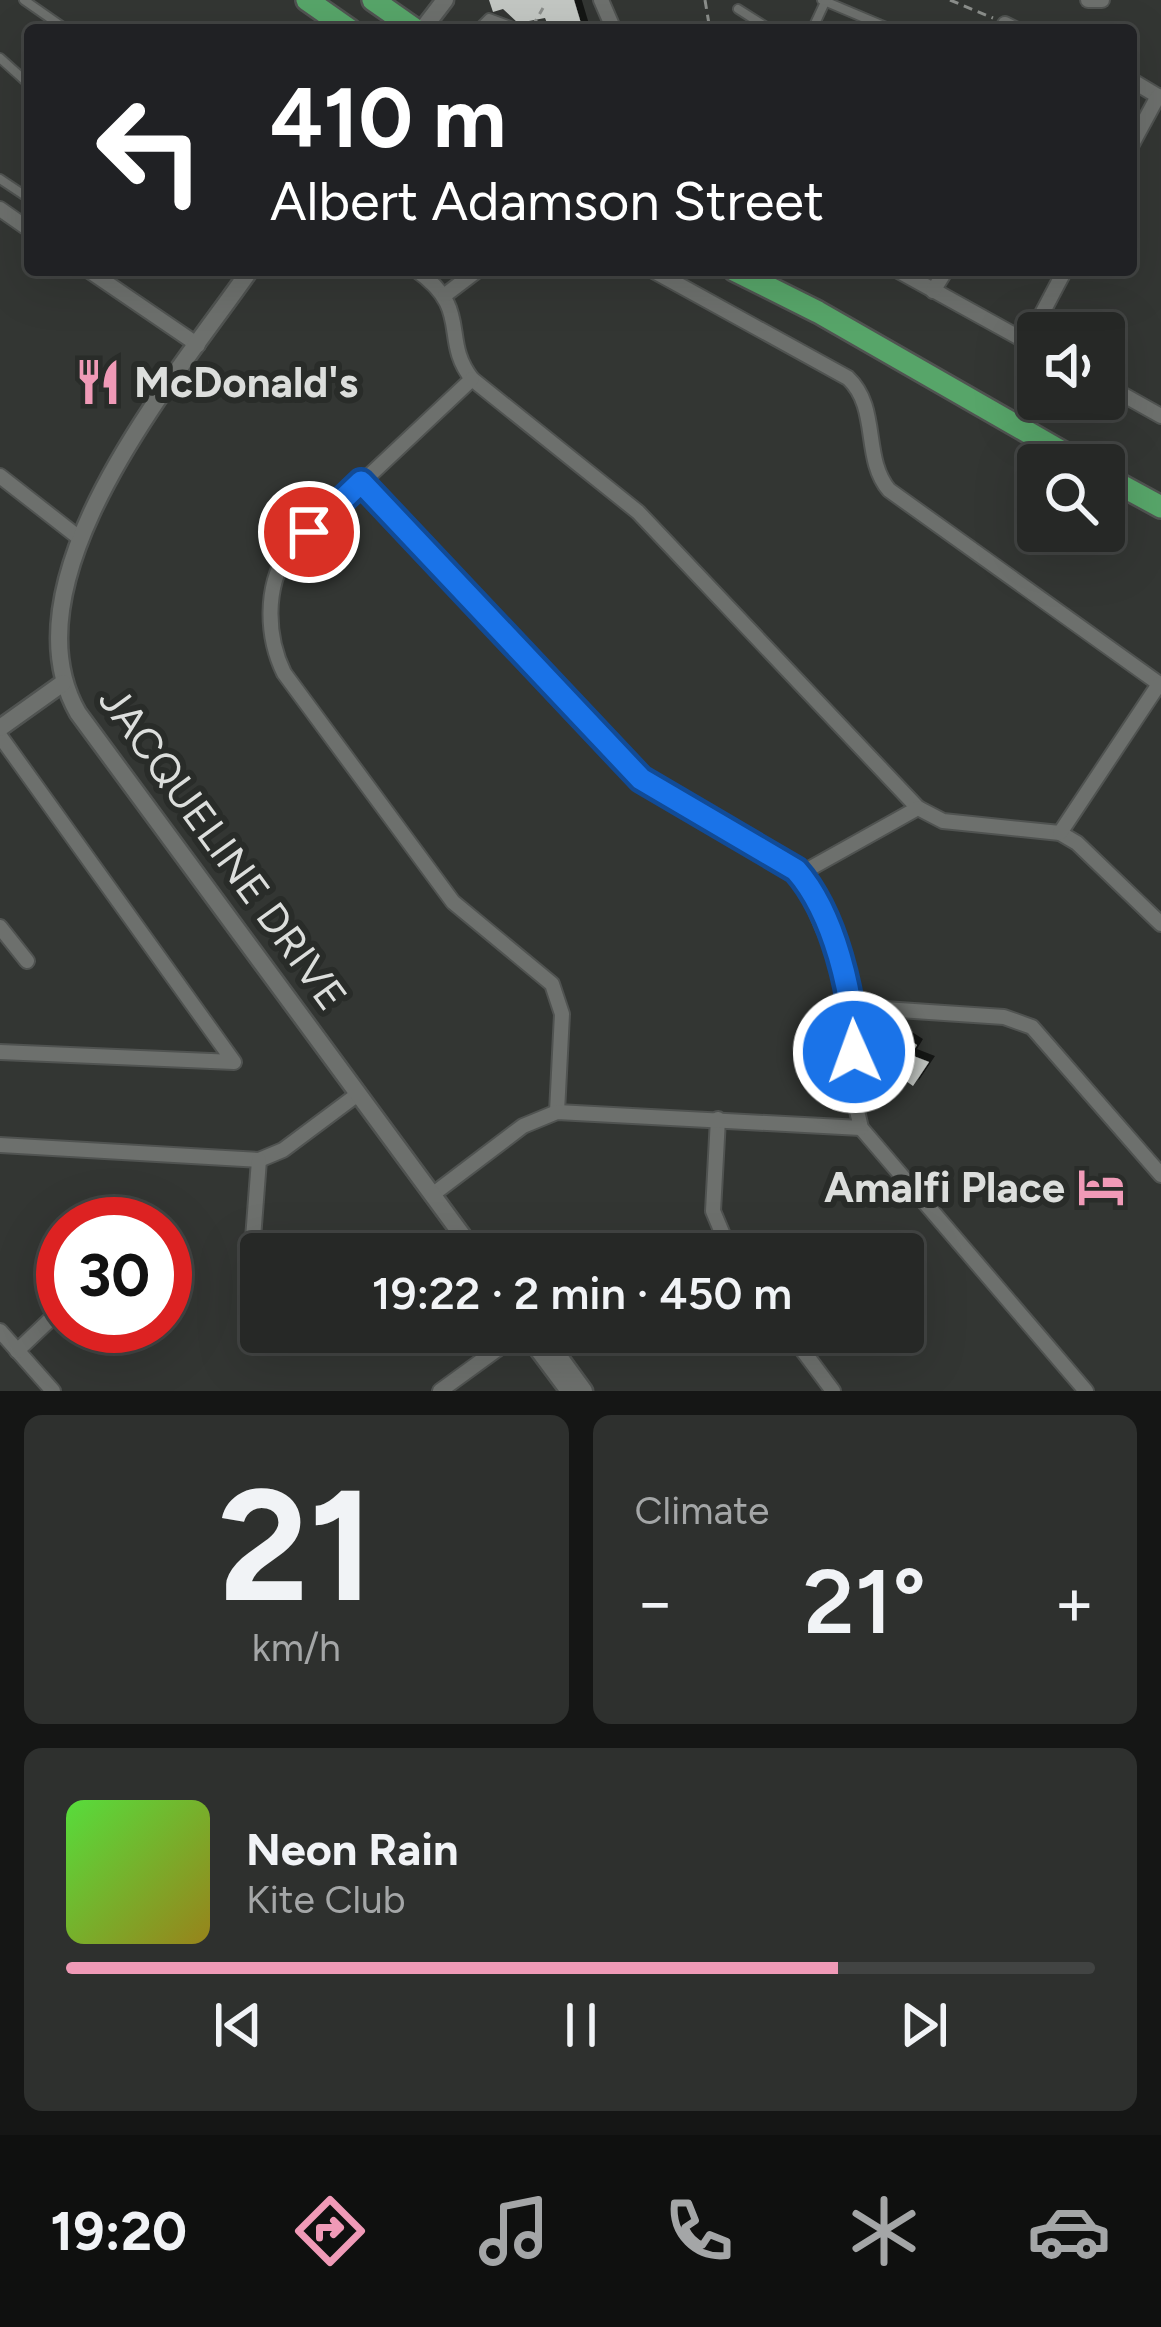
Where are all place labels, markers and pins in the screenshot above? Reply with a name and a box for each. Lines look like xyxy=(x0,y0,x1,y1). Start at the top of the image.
restaurant icon: McDonald's xyxy=(73,357,123,407)
place label: McDonald's xyxy=(134,357,358,408)
pin xyxy=(258,481,360,583)
place label: Amalfi Place xyxy=(824,1162,1065,1213)
hotel icon: Amalfi Place xyxy=(1076,1162,1126,1212)

